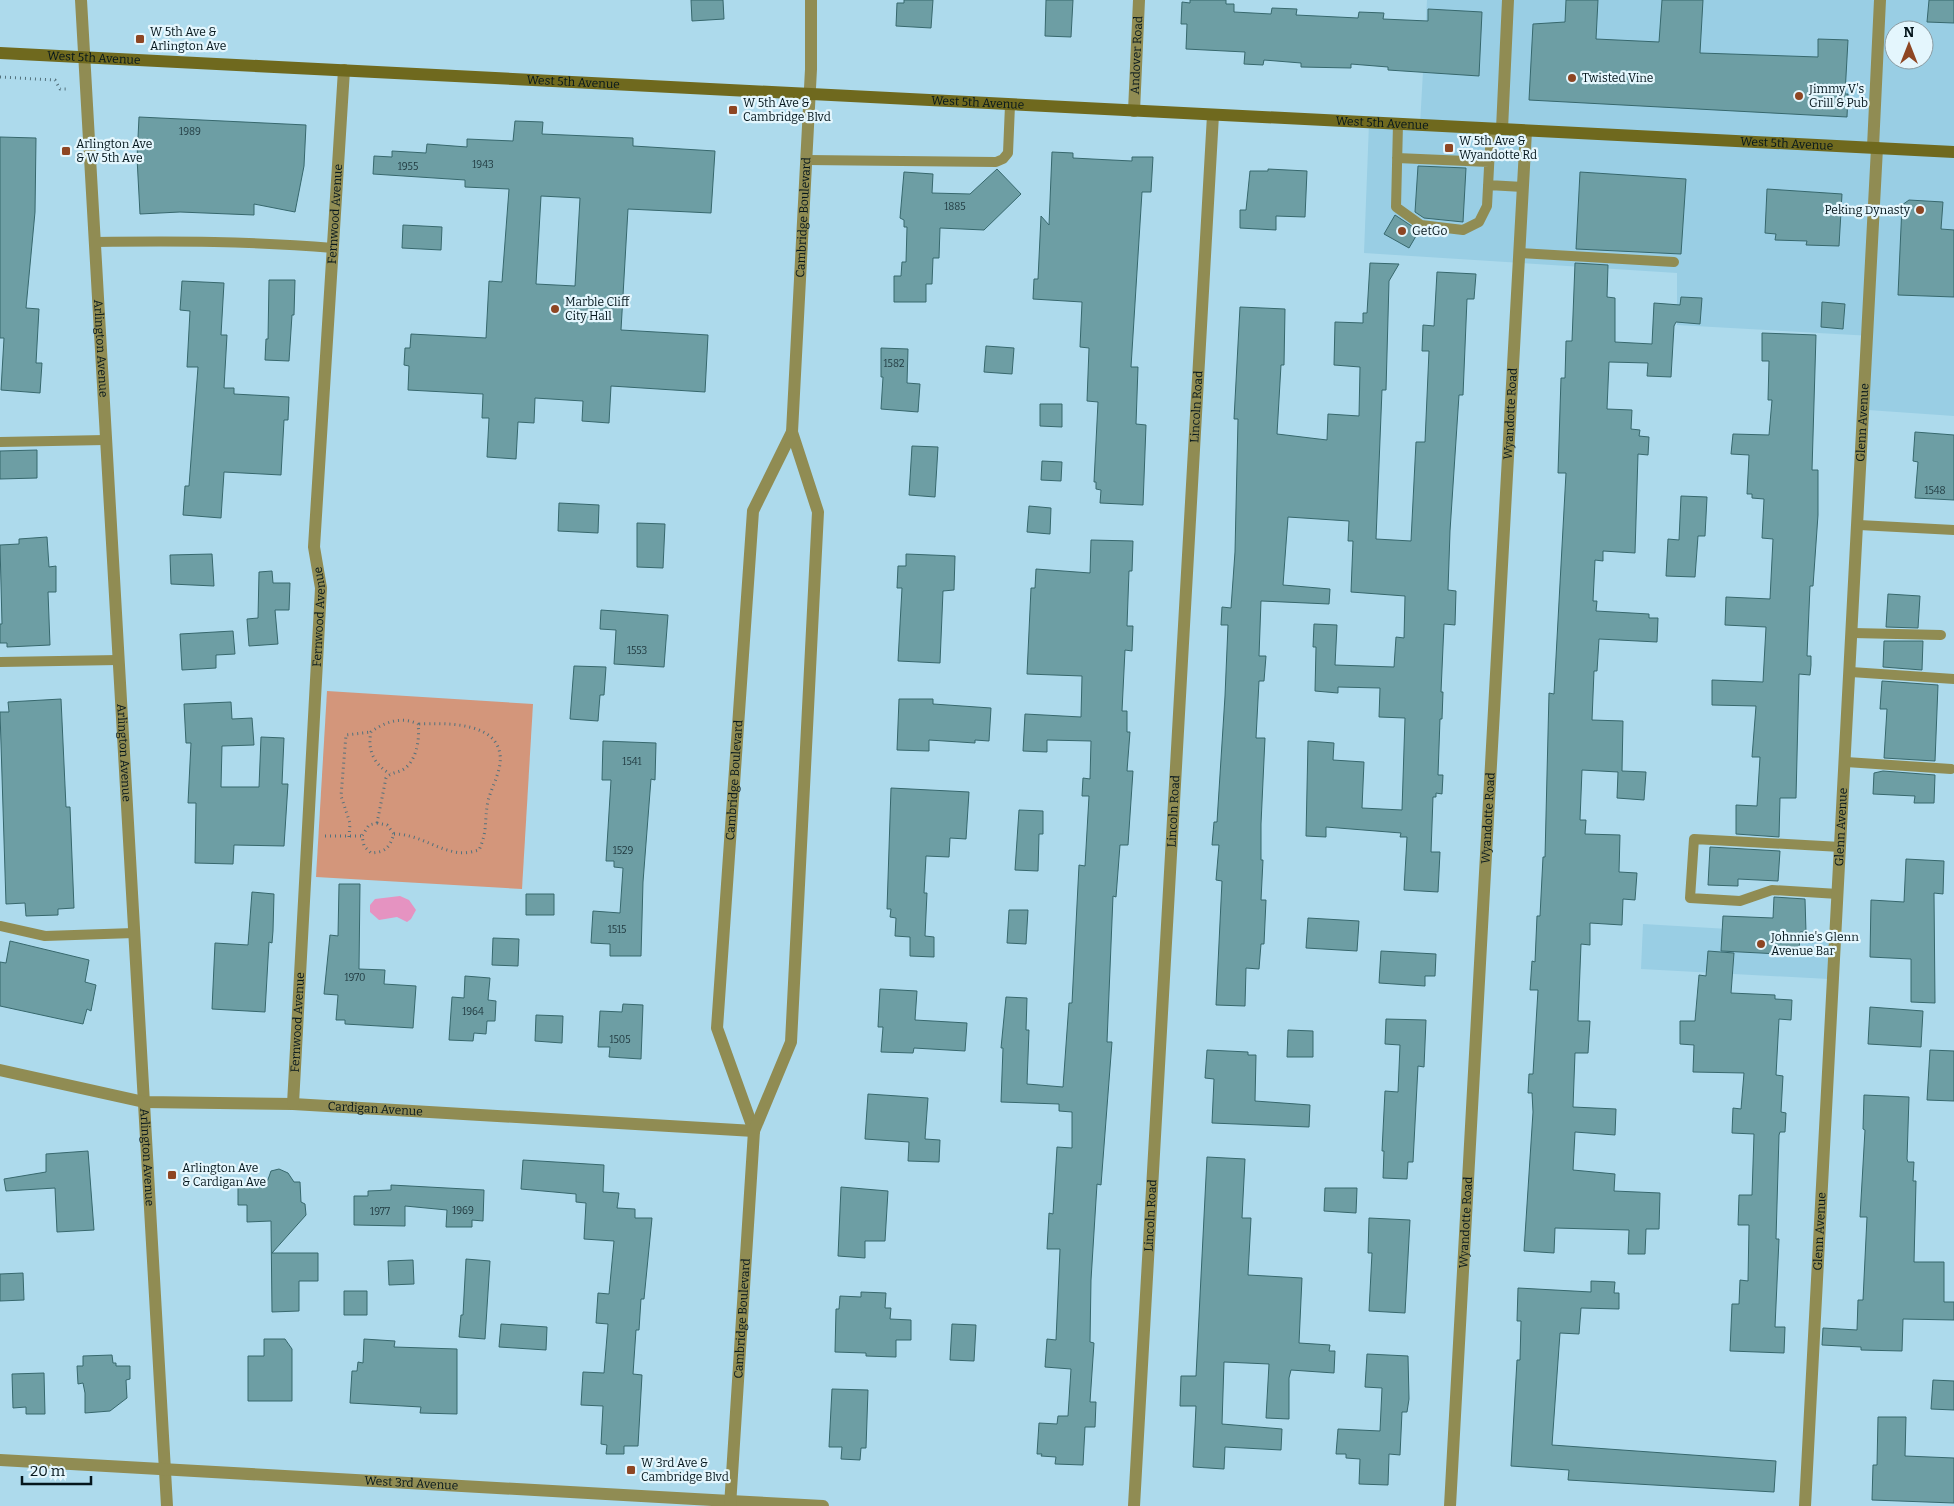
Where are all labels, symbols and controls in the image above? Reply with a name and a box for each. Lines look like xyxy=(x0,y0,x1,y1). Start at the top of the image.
street label: Andover Road xyxy=(1128,16,1145,95)
north arrow xyxy=(1884,20,1934,70)
text: N xyxy=(1904,24,1915,41)
place label: W 5th Ave & Arlington Ave xyxy=(150,25,226,53)
marker: W 5th Ave & Arlington Ave xyxy=(134,33,146,45)
street label: West 5th Avenue xyxy=(47,48,141,67)
place label: Twisted Vine xyxy=(1582,71,1653,85)
marker: Twisted Vine xyxy=(1566,72,1578,84)
street label: West 5th Avenue xyxy=(526,73,620,91)
place label: Jimmy V's Grill & Pub xyxy=(1808,82,1868,110)
marker: Jimmy V's Grill & Pub xyxy=(1793,90,1805,102)
street label: West 5th Avenue xyxy=(931,93,1025,112)
place label: W 5th Ave & Cambridge Blvd xyxy=(743,96,831,124)
marker: W 5th Ave & Cambridge Blvd xyxy=(727,104,739,116)
street label: West 5th Avenue xyxy=(1335,114,1429,132)
house number: 1989 xyxy=(179,126,201,138)
place label: W 5th Ave & Wyandotte Rd xyxy=(1459,134,1537,162)
street label: West 5th Avenue xyxy=(1740,134,1834,153)
place label: Arlington Ave & W 5th Ave xyxy=(76,137,152,165)
marker: W 5th Ave & Wyandotte Rd xyxy=(1443,142,1455,154)
marker: Arlington Ave & W 5th Ave xyxy=(60,145,72,157)
street label: Cambridge Boulevard xyxy=(793,157,813,278)
house number: 1943 xyxy=(472,159,494,171)
house number: 1955 xyxy=(398,161,418,173)
street label: Fernwood Avenue xyxy=(325,164,345,264)
house number: 1885 xyxy=(944,201,966,213)
place label: Peking Dynasty xyxy=(1824,203,1911,217)
marker: Peking Dynasty xyxy=(1914,204,1926,216)
place label: GetGo xyxy=(1412,224,1448,238)
marker: GetGo xyxy=(1396,225,1408,237)
place label: Marble Cliff City Hall xyxy=(565,295,630,323)
street label: Arlington Avenue xyxy=(91,299,111,398)
marker: Marble Cliff City Hall xyxy=(549,303,561,315)
house number: 1582 xyxy=(884,358,904,370)
street label: Wyandotte Road xyxy=(1501,368,1520,460)
street label: Lincoln Road xyxy=(1187,370,1205,443)
street label: Glenn Avenue xyxy=(1853,383,1872,462)
house number: 1548 xyxy=(1924,485,1946,497)
street label: Fernwood Avenue xyxy=(310,566,328,667)
house number: 1553 xyxy=(627,645,647,657)
street label: Arlington Avenue xyxy=(114,703,134,802)
street label: Cambridge Boulevard xyxy=(723,719,745,841)
house number: 1541 xyxy=(622,756,642,768)
street label: Wyandotte Road xyxy=(1479,772,1498,864)
street label: Lincoln Road xyxy=(1164,775,1183,848)
street label: Glenn Avenue xyxy=(1832,787,1850,867)
house number: 1529 xyxy=(613,845,633,857)
house number: 1515 xyxy=(608,924,626,936)
place label: Johnnie's Glenn Avenue Bar xyxy=(1770,930,1859,958)
marker: Johnnie's Glenn Avenue Bar xyxy=(1755,938,1767,950)
street label: Fernwood Avenue xyxy=(288,972,307,1073)
house number: 1970 xyxy=(344,972,366,984)
house number: 1964 xyxy=(462,1006,484,1018)
house number: 1505 xyxy=(609,1034,631,1046)
street label: Cardigan Avenue xyxy=(327,1099,423,1119)
street label: Arlington Avenue xyxy=(137,1108,157,1206)
place label: Arlington Ave & Cardigan Ave xyxy=(182,1161,266,1189)
marker: Arlington Ave & Cardigan Ave xyxy=(166,1169,178,1181)
street label: Wyandotte Road xyxy=(1456,1176,1475,1269)
street label: Lincoln Road xyxy=(1141,1179,1160,1252)
street label: Glenn Avenue xyxy=(1810,1192,1829,1271)
house number: 1969 xyxy=(452,1205,474,1217)
house number: 1977 xyxy=(370,1206,390,1218)
street label: Cambridge Boulevard xyxy=(731,1258,753,1379)
scale bar xyxy=(22,1454,91,1486)
place label: W 3rd Ave & Cambridge Blvd xyxy=(641,1456,729,1484)
text: 20 m xyxy=(30,1462,66,1480)
marker: W 3rd Ave & Cambridge Blvd xyxy=(625,1464,637,1476)
street label: West 3rd Avenue xyxy=(364,1473,459,1493)

